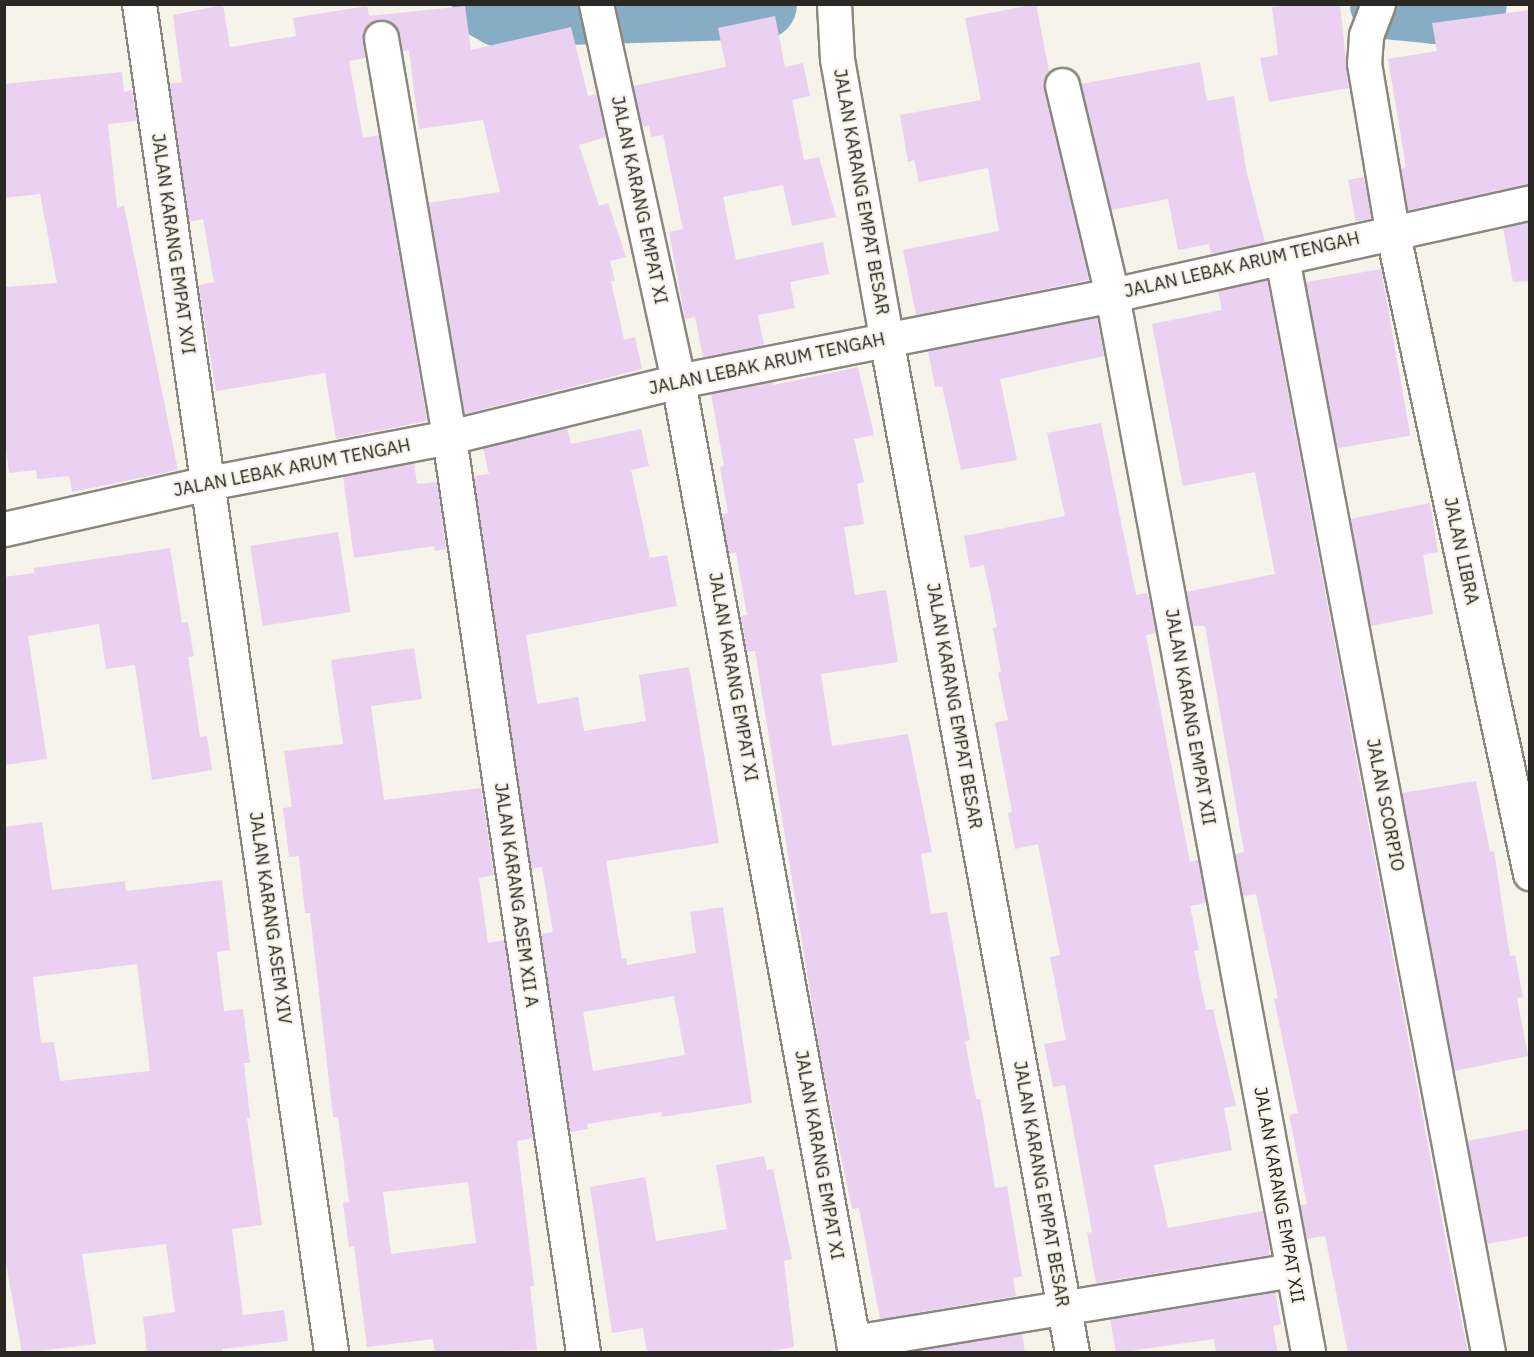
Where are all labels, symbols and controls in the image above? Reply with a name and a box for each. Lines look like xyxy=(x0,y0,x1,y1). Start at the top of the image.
street label: JALAN KARANG EMPAT BESAR xyxy=(829,67,893,317)
street label: JALAN KARANG EMPAT XI xyxy=(606,94,672,306)
street label: JALAN KARANG EMPAT XVI xyxy=(147,132,199,356)
street label: JALAN LEBAK ARUM TENGAH xyxy=(1122,227,1362,303)
street label: JALAN LEBAK ARUM TENGAH xyxy=(647,328,887,400)
street label: JALAN LEBAK ARUM TENGAH xyxy=(172,434,412,502)
street label: JALAN LIBRA xyxy=(1439,495,1483,607)
street label: JALAN KARANG EMPAT XI xyxy=(704,571,762,783)
street label: JALAN KARANG EMPAT BESAR xyxy=(922,581,986,831)
street label: JALAN KARANG EMPAT XII xyxy=(1160,607,1220,827)
street label: JALAN SCORPIO xyxy=(1362,737,1408,873)
street label: JALAN KARANG ASEM XII A xyxy=(490,781,542,1009)
street label: JALAN KARANG ASEM XIV xyxy=(244,810,296,1026)
street label: JALAN KARANG EMPAT XI xyxy=(790,1049,848,1261)
street label: JALAN KARANG EMPAT BESAR xyxy=(1009,1059,1073,1309)
street label: JALAN KARANG EMPAT XII xyxy=(1249,1085,1309,1305)

